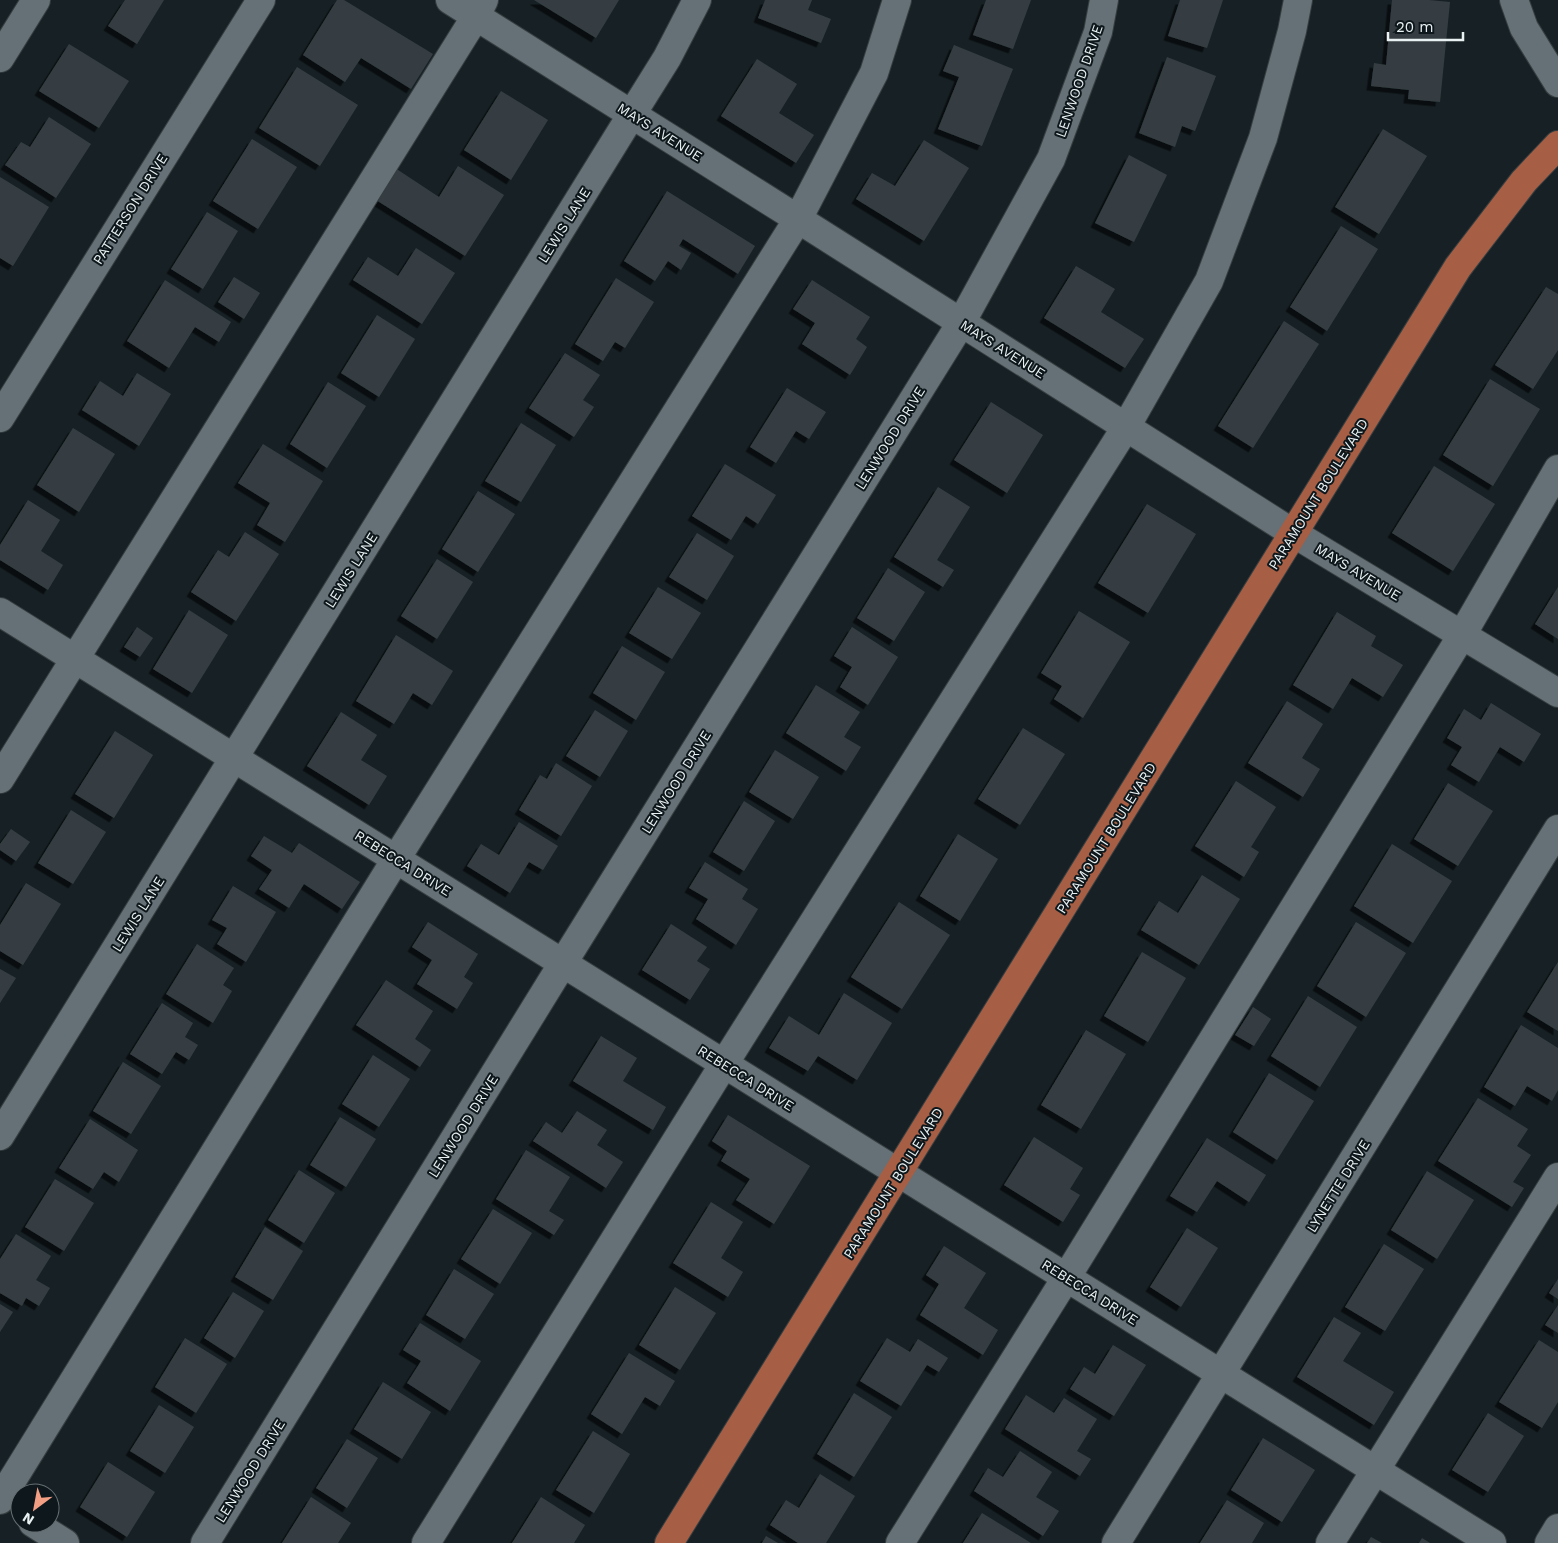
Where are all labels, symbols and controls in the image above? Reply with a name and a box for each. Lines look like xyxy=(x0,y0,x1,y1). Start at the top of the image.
scale bar xyxy=(1388,10,1463,42)
text: 20 m xyxy=(1396,18,1434,36)
street label: LENWOOD DRIVE xyxy=(1052,22,1106,140)
street label: MAYS AVENUE xyxy=(615,100,705,164)
street label: PATTERSON DRIVE xyxy=(90,151,170,267)
street label: LEWIS LANE xyxy=(535,184,593,265)
street label: MAYS AVENUE xyxy=(958,317,1048,381)
street label: LENWOOD DRIVE xyxy=(852,384,928,492)
street label: PARAMOUNT BOULEVARD xyxy=(1265,416,1371,572)
street label: LEWIS LANE xyxy=(322,529,380,610)
street label: MAYS AVENUE xyxy=(1312,540,1404,604)
street label: LENWOOD DRIVE xyxy=(638,728,714,836)
street label: PARAMOUNT BOULEVARD xyxy=(1053,760,1159,916)
street label: REBECCA DRIVE xyxy=(352,827,454,899)
street label: LEWIS LANE xyxy=(109,873,167,954)
street label: REBECCA DRIVE xyxy=(695,1042,797,1114)
street label: LENWOOD DRIVE xyxy=(425,1072,501,1180)
street label: PARAMOUNT BOULEVARD xyxy=(840,1105,946,1261)
street label: LYNETTE DRIVE xyxy=(1303,1137,1373,1235)
street label: REBECCA DRIVE xyxy=(1039,1256,1141,1328)
street label: LENWOOD DRIVE xyxy=(212,1417,288,1525)
north arrow xyxy=(10,1483,60,1533)
text: N xyxy=(19,1509,37,1529)

